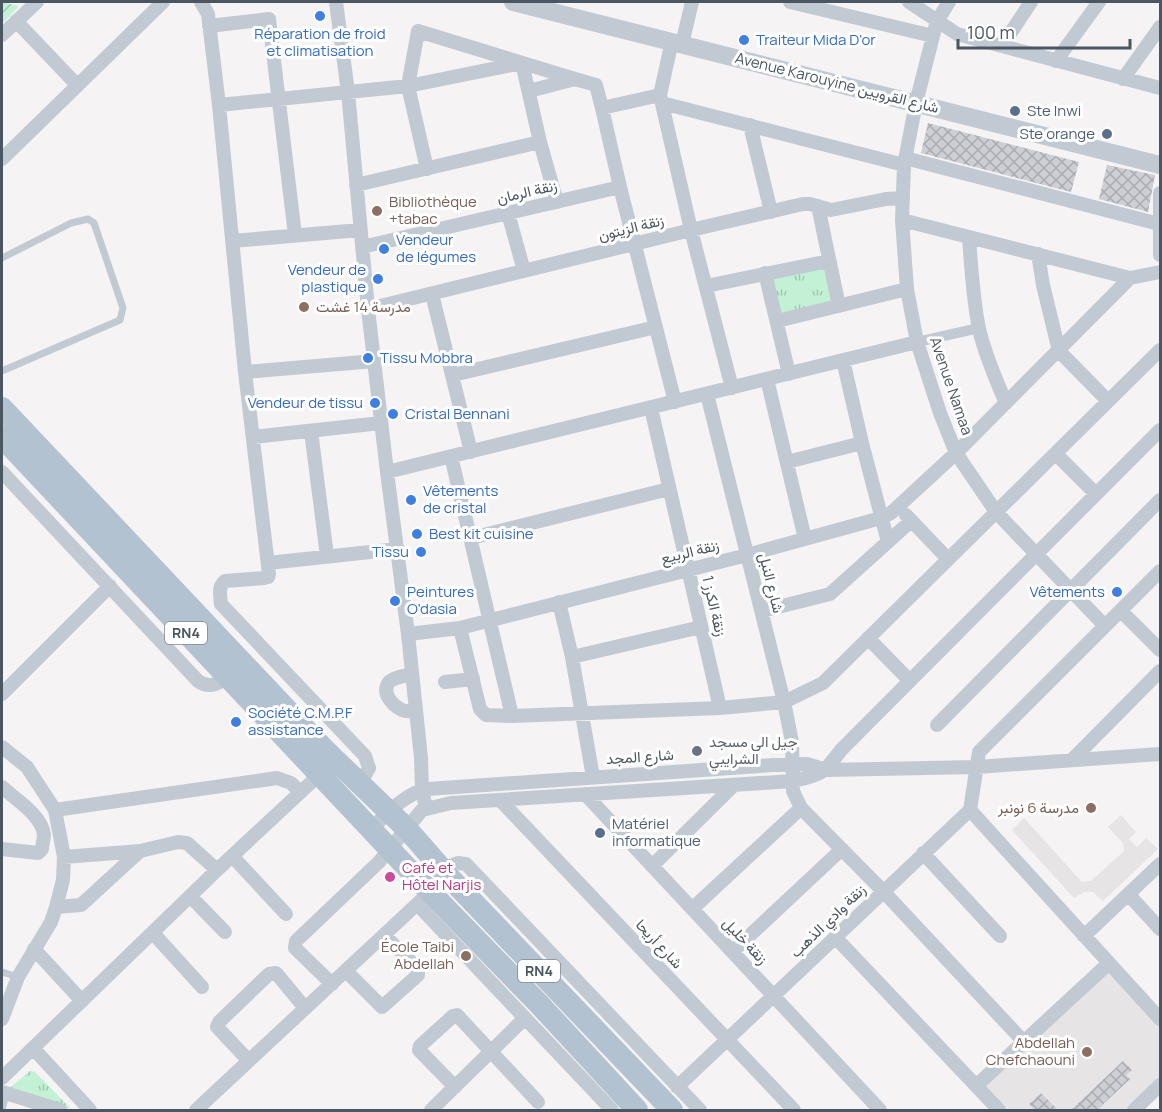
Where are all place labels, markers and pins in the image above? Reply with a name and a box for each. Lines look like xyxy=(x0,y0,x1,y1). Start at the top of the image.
marker: Réparation de froid et climatisation xyxy=(313,9,327,23)
place label: Réparation de froid et climatisation xyxy=(254,23,386,61)
place label: Traiteur Mida D'or xyxy=(756,29,876,50)
marker: Traiteur Mida D'or xyxy=(737,33,751,47)
place label: Ste Inwi xyxy=(1027,100,1081,121)
marker: Ste Inwi xyxy=(1008,104,1022,118)
place label: Ste orange xyxy=(1019,123,1095,144)
marker: Ste orange xyxy=(1100,127,1114,141)
place label: Bibliothèque +tabac xyxy=(389,191,477,229)
marker: Bibliothèque +tabac xyxy=(370,204,384,218)
place label: Vendeur de légumes xyxy=(396,229,476,267)
marker: Vendeur de légumes xyxy=(377,242,391,256)
place label: Vendeur de plastique xyxy=(288,259,366,297)
marker: Vendeur de plastique xyxy=(371,272,385,286)
place label: مدرسة 14 غشت xyxy=(316,296,411,317)
marker: مدرسة 14 غشت xyxy=(297,300,311,314)
place label: Tissu Mobbra xyxy=(380,347,473,368)
marker: Tissu Mobbra xyxy=(361,351,375,365)
place label: Vendeur de tissu xyxy=(248,392,363,413)
marker: Vendeur de tissu xyxy=(368,396,382,410)
place label: Cristal Bennani xyxy=(405,403,510,424)
marker: Cristal Bennani xyxy=(386,407,400,421)
place label: Vêtements de cristal xyxy=(423,480,499,518)
marker: Vêtements de cristal xyxy=(404,493,418,507)
place label: Best kit cuisine xyxy=(429,523,534,544)
marker: Best kit cuisine xyxy=(410,527,424,541)
place label: Tissu xyxy=(372,541,409,562)
marker: Tissu xyxy=(414,545,428,559)
place label: Peintures O'dasia xyxy=(407,581,474,619)
place label: Vêtements xyxy=(1030,581,1105,602)
marker: Vêtements xyxy=(1110,585,1124,599)
marker: Peintures O'dasia xyxy=(388,594,402,608)
place label: Société C.M.P.F assistance xyxy=(248,702,353,740)
marker: Société C.M.P.F assistance xyxy=(229,715,243,729)
place label: جيل الي مسجد الشرايبي xyxy=(709,731,797,772)
marker: جيل الي مسجد الشرايبي xyxy=(690,744,704,758)
place label: مدرسة 6 نونبر xyxy=(997,797,1079,818)
marker: مدرسة 6 نونبر xyxy=(1084,801,1098,815)
place label: Matériel informatique xyxy=(612,813,701,851)
marker: Matériel informatique xyxy=(593,826,607,840)
place label: Café et Hôtel Narjis xyxy=(402,857,481,895)
marker: Café et Hôtel Narjis xyxy=(383,870,397,884)
place label: École Taibi Abdellah xyxy=(381,936,454,974)
marker: École Taibi Abdellah xyxy=(459,949,473,963)
place label: Abdellah Chefchaouni xyxy=(986,1032,1075,1070)
marker: Abdellah Chefchaouni xyxy=(1080,1045,1094,1059)

